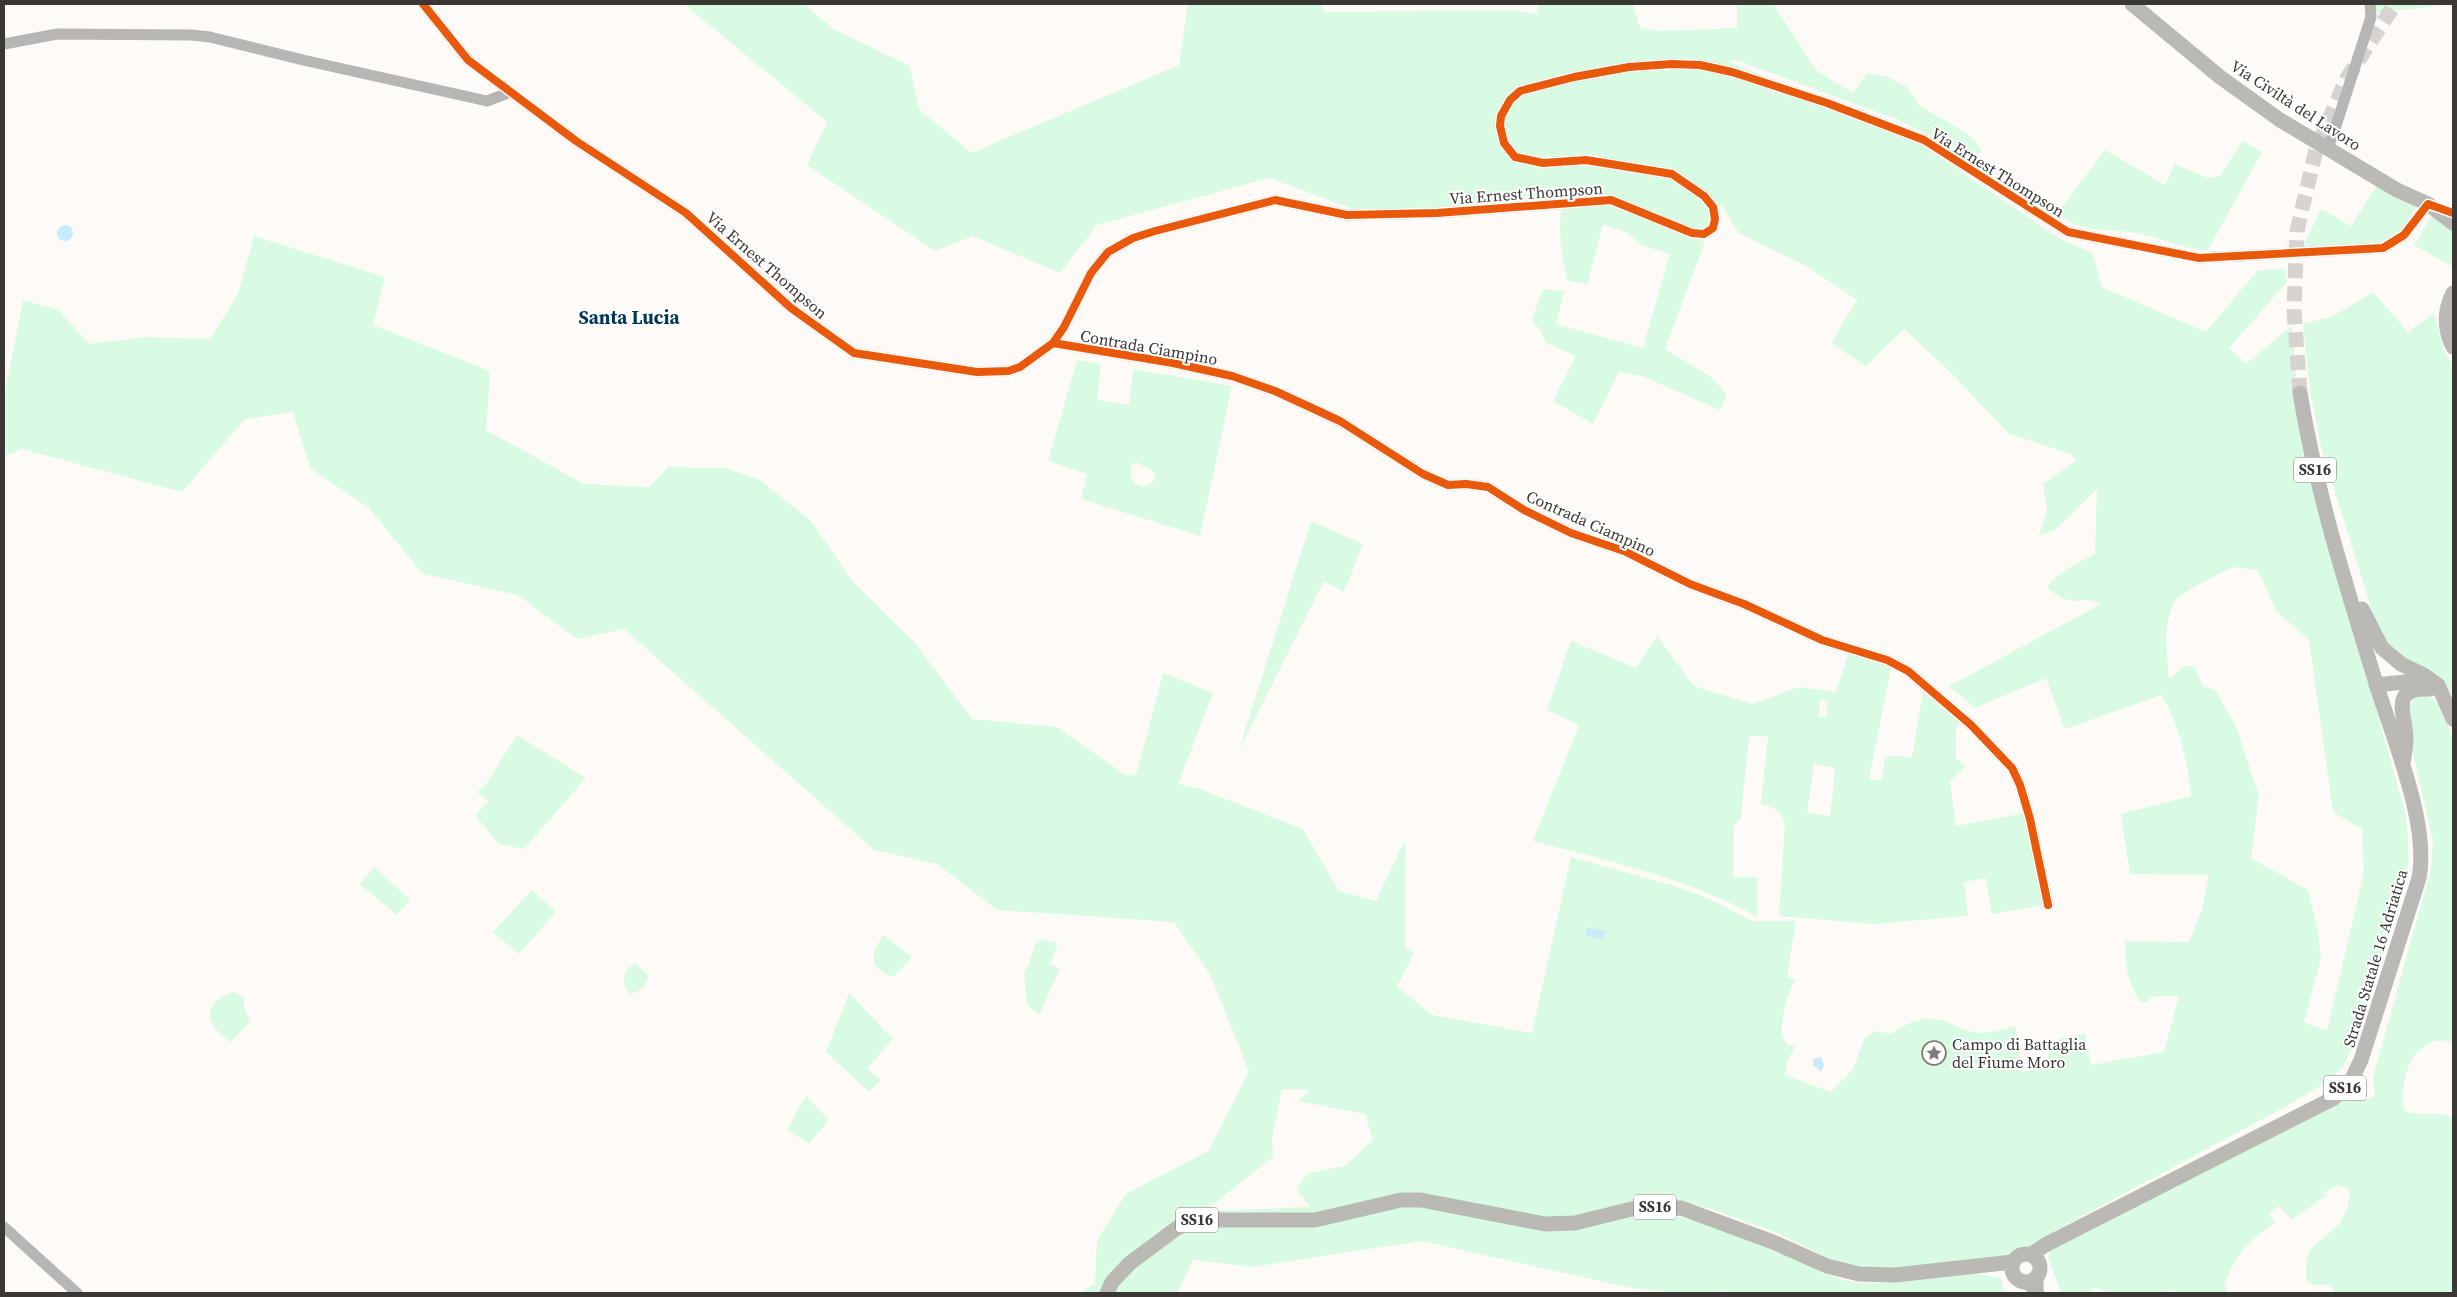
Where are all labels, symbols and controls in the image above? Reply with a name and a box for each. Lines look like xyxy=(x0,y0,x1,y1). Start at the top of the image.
street label: Via Civiltà del Lavoro xyxy=(2227,55,2366,155)
street label: Via Ernest Thompson xyxy=(1927,122,2069,222)
street label: Via Ernest Thompson xyxy=(1449,177,1604,209)
street label: Via Ernest Thompson xyxy=(702,206,832,324)
district label: Santa Lucia xyxy=(579,304,680,330)
street label: Contrada Ciampino xyxy=(1079,324,1220,370)
road number: SS16 xyxy=(2294,458,2336,482)
street label: Contrada Ciampino xyxy=(1523,485,1659,561)
street label: Strada Statale 16 Adriatica xyxy=(2337,866,2413,1050)
place label: Campo di Battaglia del Fiume Moro xyxy=(1952,1033,2087,1073)
place icon: Campo di Battaglia del Fiume Moro xyxy=(1921,1040,1947,1066)
road number: SS16 xyxy=(2324,1076,2366,1100)
road number: SS16 xyxy=(1634,1194,1676,1220)
road number: SS16 xyxy=(1176,1208,1218,1232)

